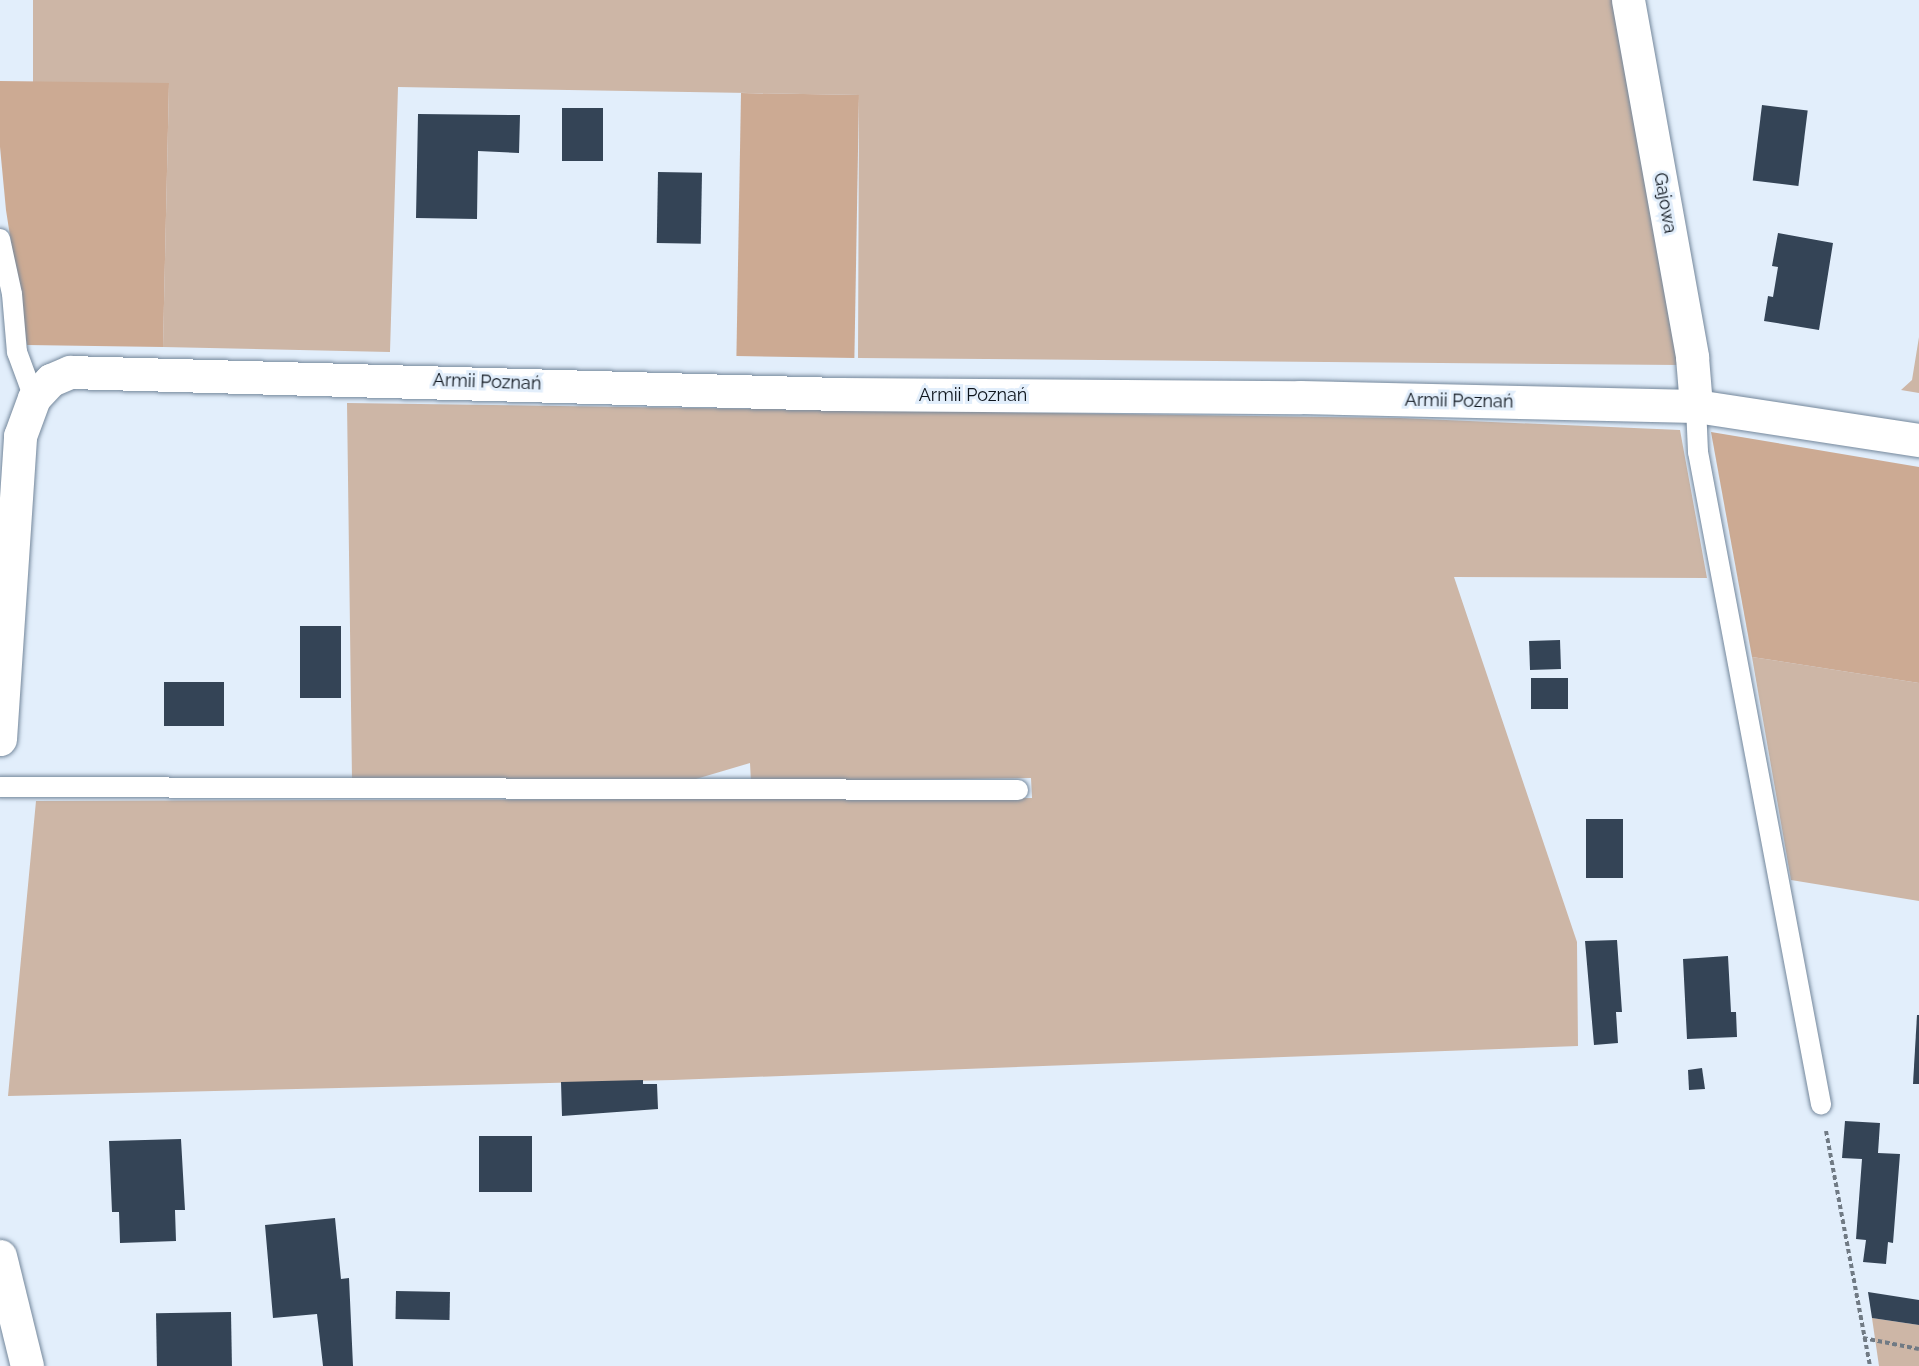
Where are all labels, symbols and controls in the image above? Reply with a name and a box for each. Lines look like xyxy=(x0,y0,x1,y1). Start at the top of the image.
street label: Gajowa xyxy=(1649,171,1681,235)
street label: Armii Poznań xyxy=(432,369,542,395)
street label: Armii Poznań xyxy=(919,384,1027,406)
street label: Armii Poznań xyxy=(1404,389,1514,413)

